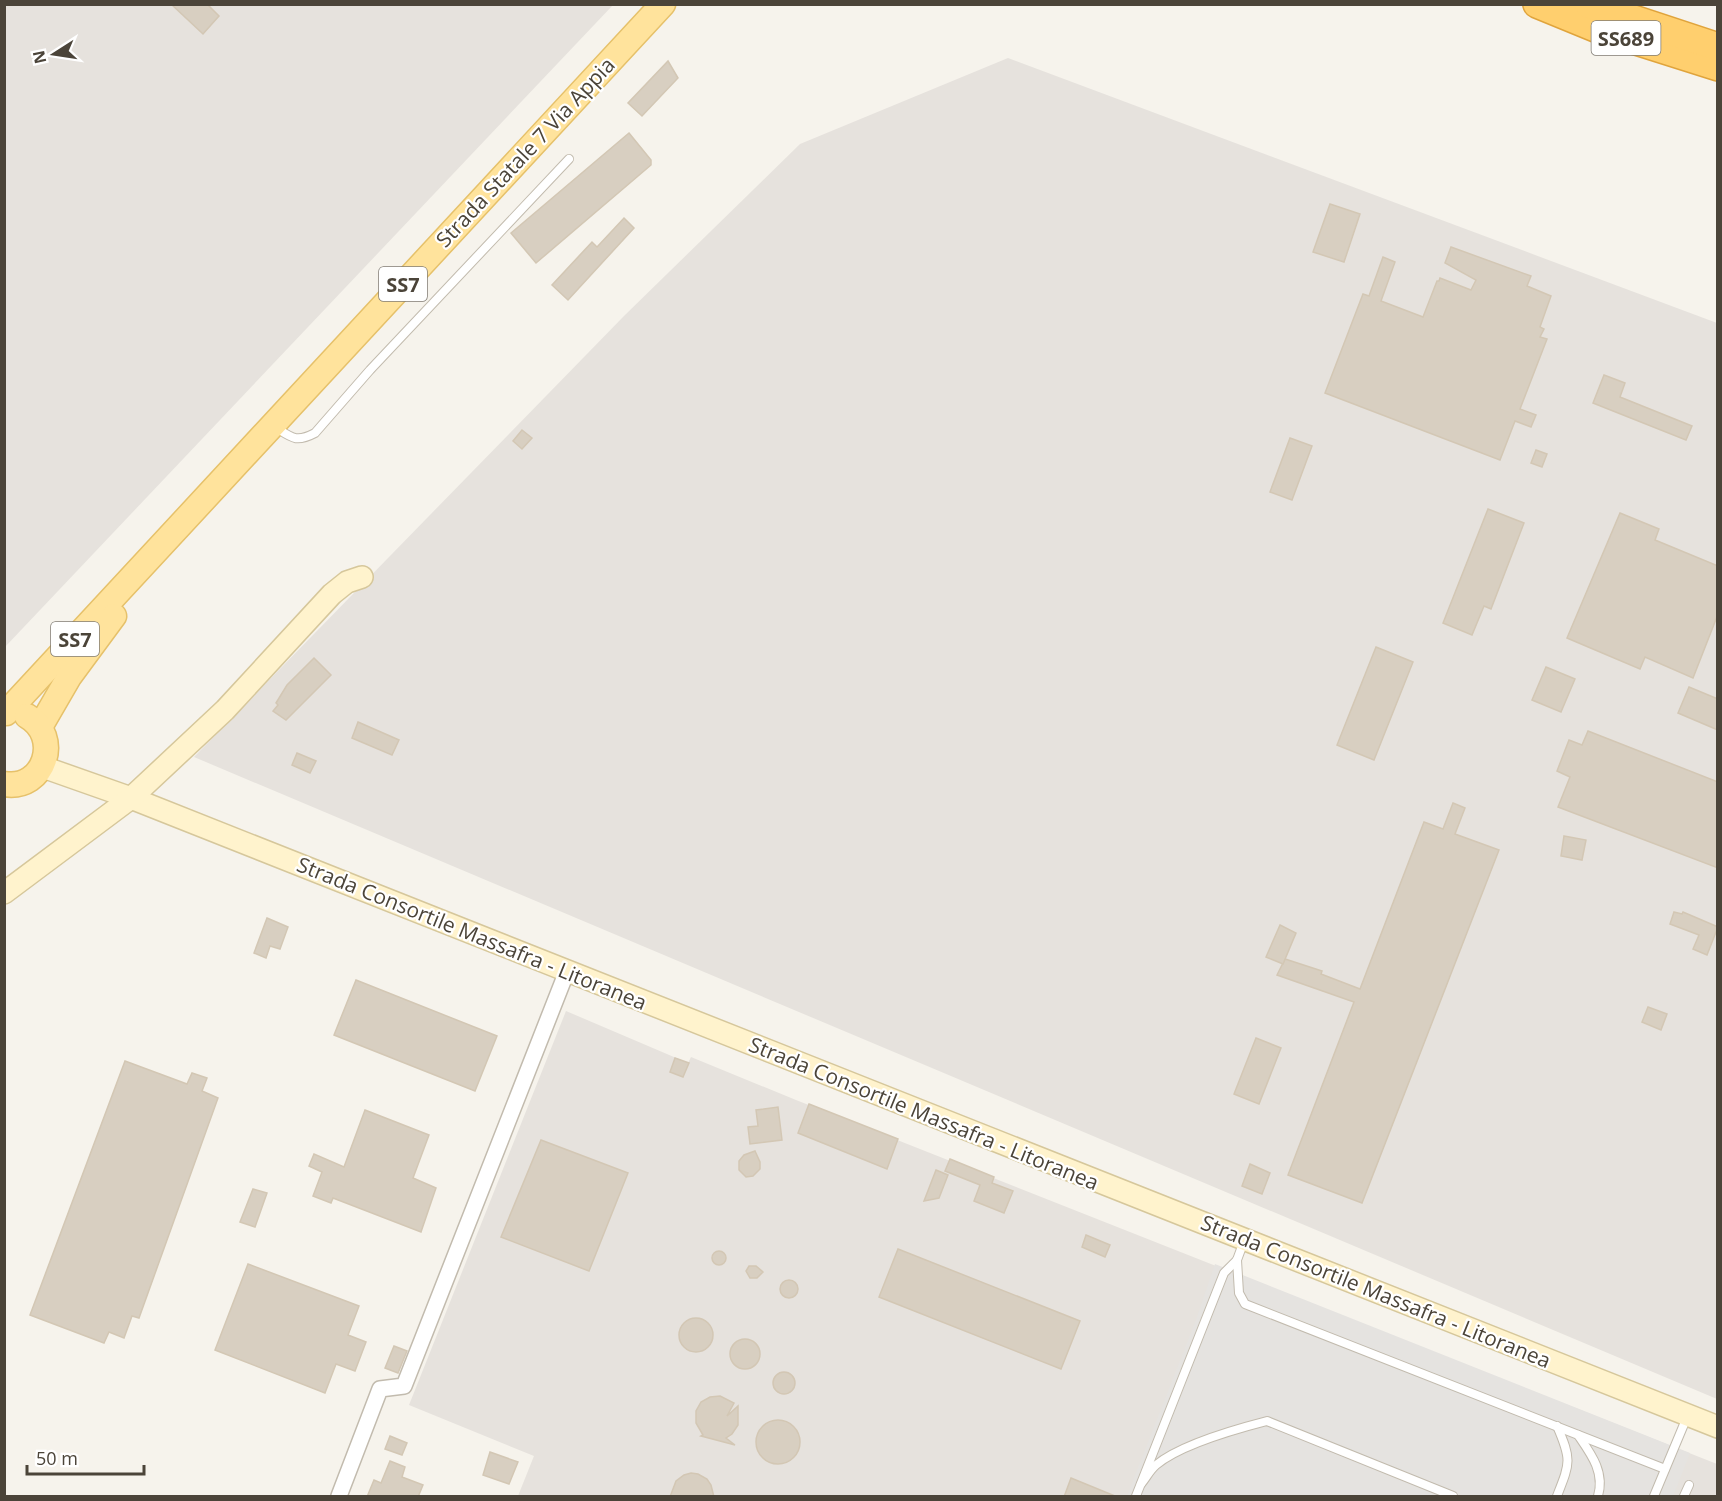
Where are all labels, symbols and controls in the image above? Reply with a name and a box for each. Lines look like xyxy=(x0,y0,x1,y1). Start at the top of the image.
road number: SS689 xyxy=(1592,21,1660,55)
north arrow xyxy=(24,24,84,84)
text: N xyxy=(27,48,51,66)
street label: Strada Statale 7 Via Appia xyxy=(430,51,620,253)
road number: SS7 xyxy=(379,267,427,301)
road number: SS7 xyxy=(51,622,99,656)
street label: Strada Consortile Massafra - Litoranea xyxy=(293,850,651,1016)
street label: Strada Consortile Massafra - Litoranea xyxy=(745,1030,1103,1196)
street label: Strada Consortile Massafra - Litoranea xyxy=(1197,1208,1555,1374)
scale bar xyxy=(27,1438,144,1476)
text: 50 m xyxy=(36,1446,78,1470)

